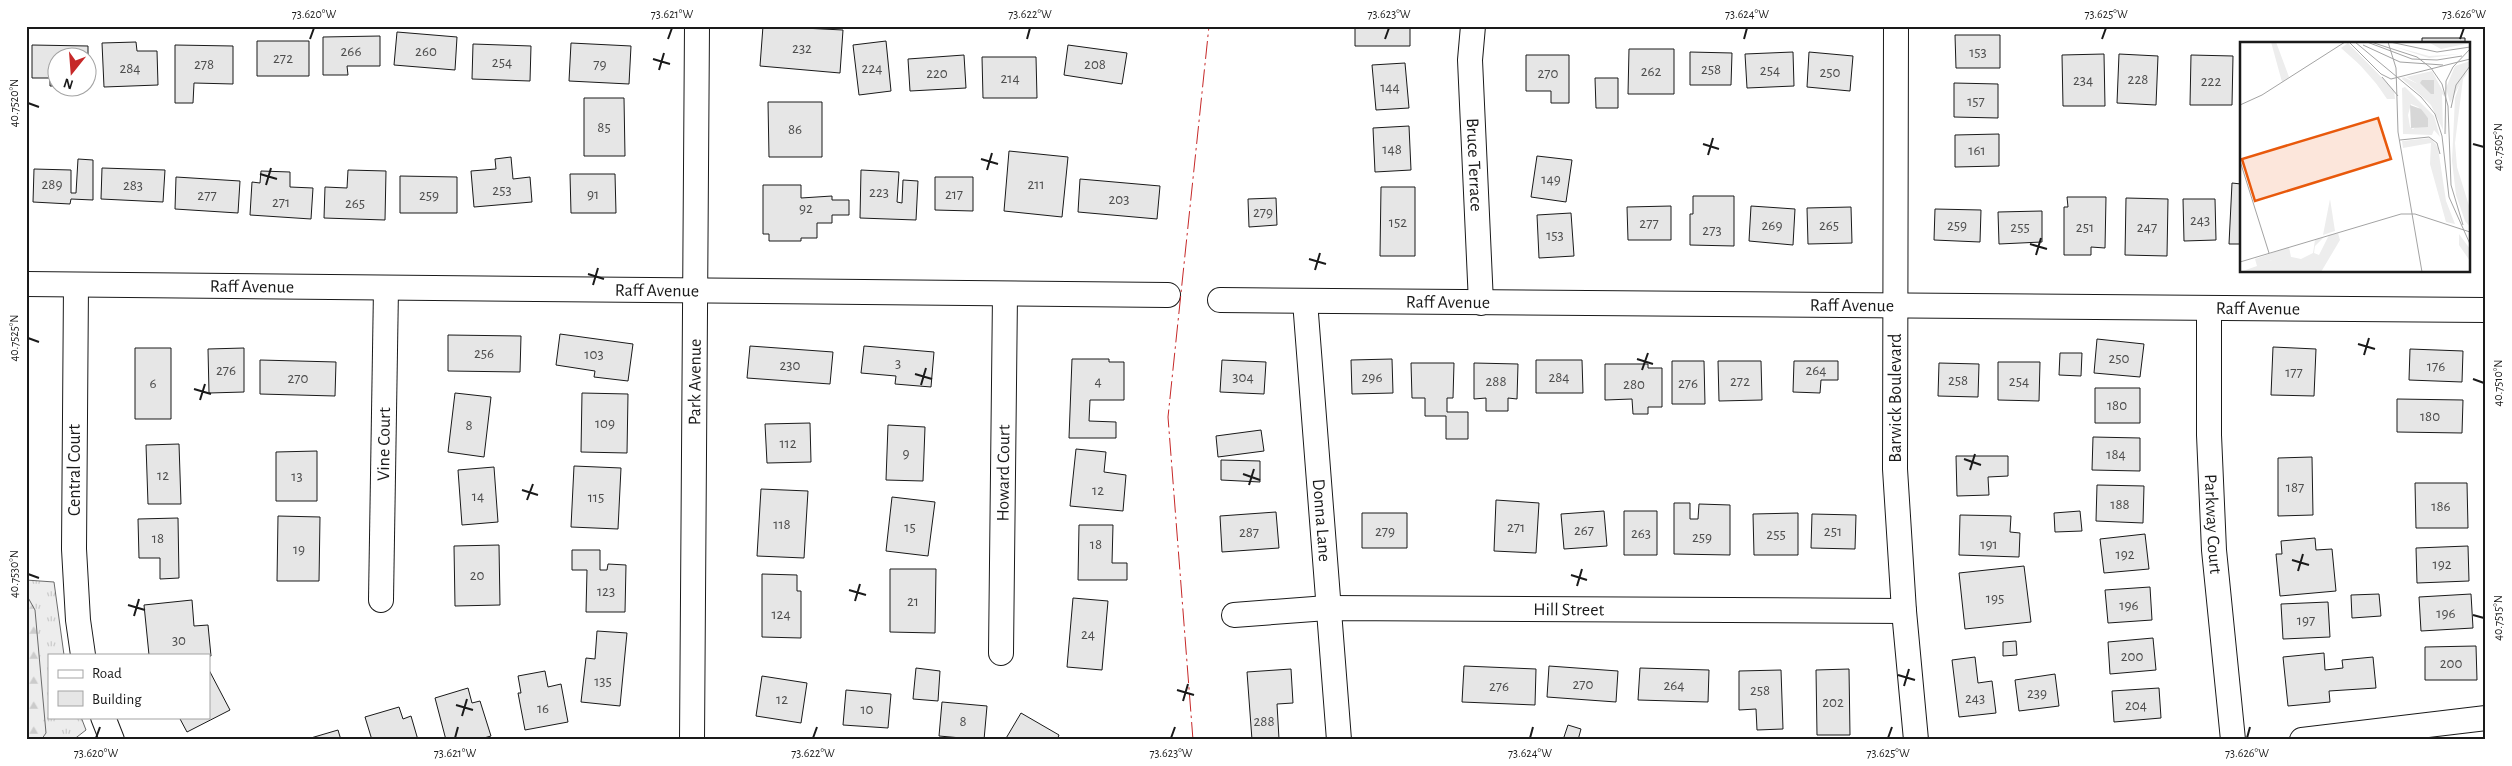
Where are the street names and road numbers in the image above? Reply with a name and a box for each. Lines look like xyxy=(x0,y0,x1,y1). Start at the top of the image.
street label: Bruce Terrace xyxy=(1463,118,1485,212)
street label: Raff Avenue xyxy=(210,278,294,297)
street label: Raff Avenue xyxy=(615,282,699,300)
street label: Raff Avenue xyxy=(1406,293,1490,312)
street label: Raff Avenue xyxy=(1810,297,1894,315)
street label: Raff Avenue xyxy=(2216,300,2300,319)
street label: Barwick Boulevard xyxy=(1887,333,1905,463)
street label: Park Avenue xyxy=(686,339,705,425)
street label: Vine Court xyxy=(375,407,394,481)
street label: Central Court xyxy=(66,424,84,516)
street label: Howard Court xyxy=(994,424,1014,522)
street label: Parkway Court xyxy=(2201,474,2224,575)
street label: Donna Lane xyxy=(1309,478,1333,563)
street label: Hill Street xyxy=(1533,601,1605,619)

